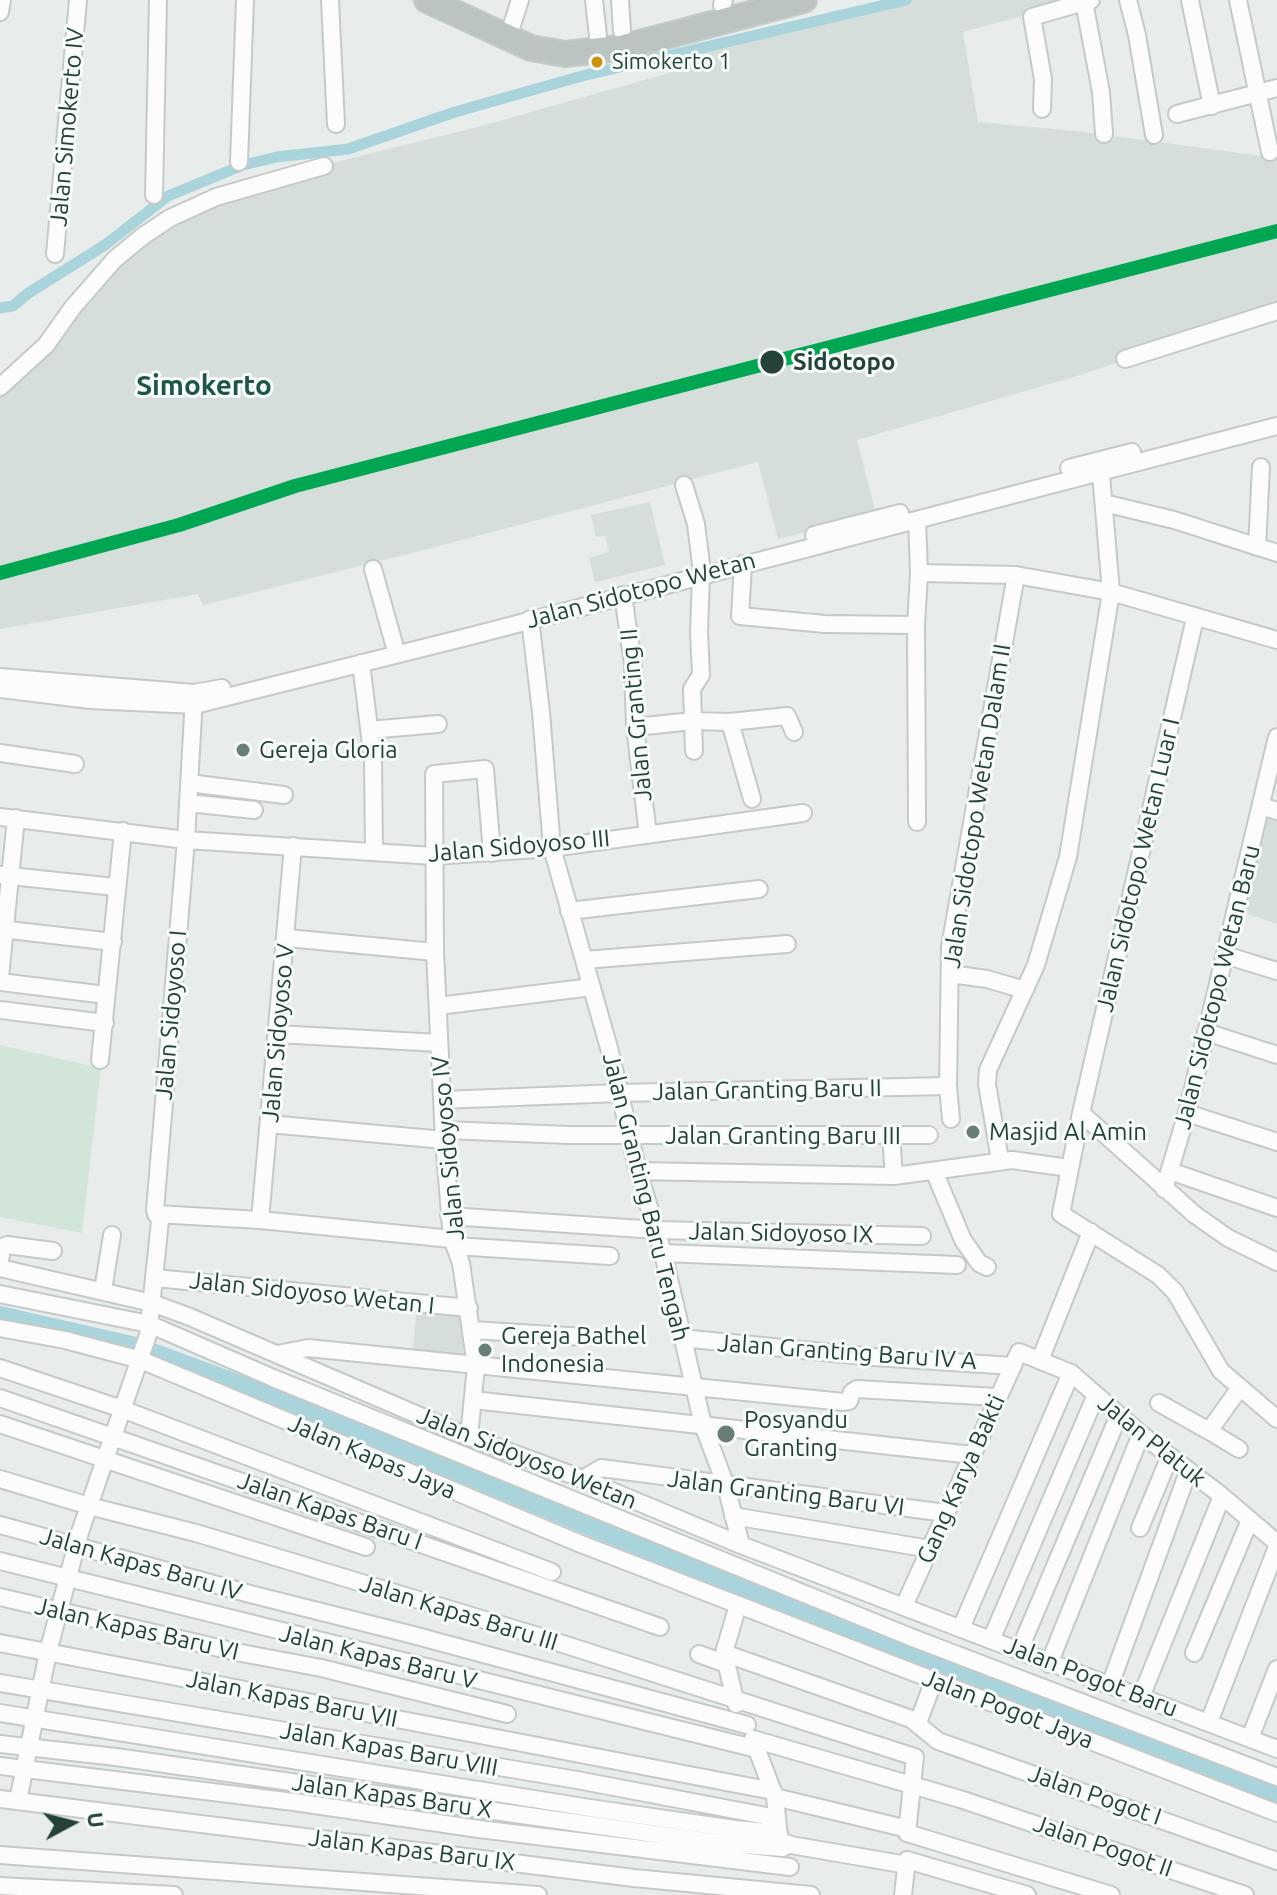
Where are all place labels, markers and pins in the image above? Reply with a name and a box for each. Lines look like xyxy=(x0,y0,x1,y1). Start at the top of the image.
place label: Simokerto 1 xyxy=(612,49,731,75)
marker: Simokerto 1 xyxy=(589,54,605,70)
marker: Sidotopo xyxy=(758,348,786,376)
place label: Sidotopo xyxy=(793,348,895,376)
place label: Gereja Gloria xyxy=(259,736,398,764)
marker: Gereja Gloria xyxy=(234,741,252,759)
place label: Masjid Al Amin xyxy=(989,1118,1147,1146)
marker: Masjid Al Amin xyxy=(964,1123,982,1141)
place label: Gereja Bathel Indonesia xyxy=(501,1322,646,1378)
marker: Gereja Bathel Indonesia xyxy=(476,1341,494,1359)
place label: Posyandu Granting xyxy=(744,1406,848,1462)
marker: Posyandu Granting xyxy=(715,1423,737,1445)

